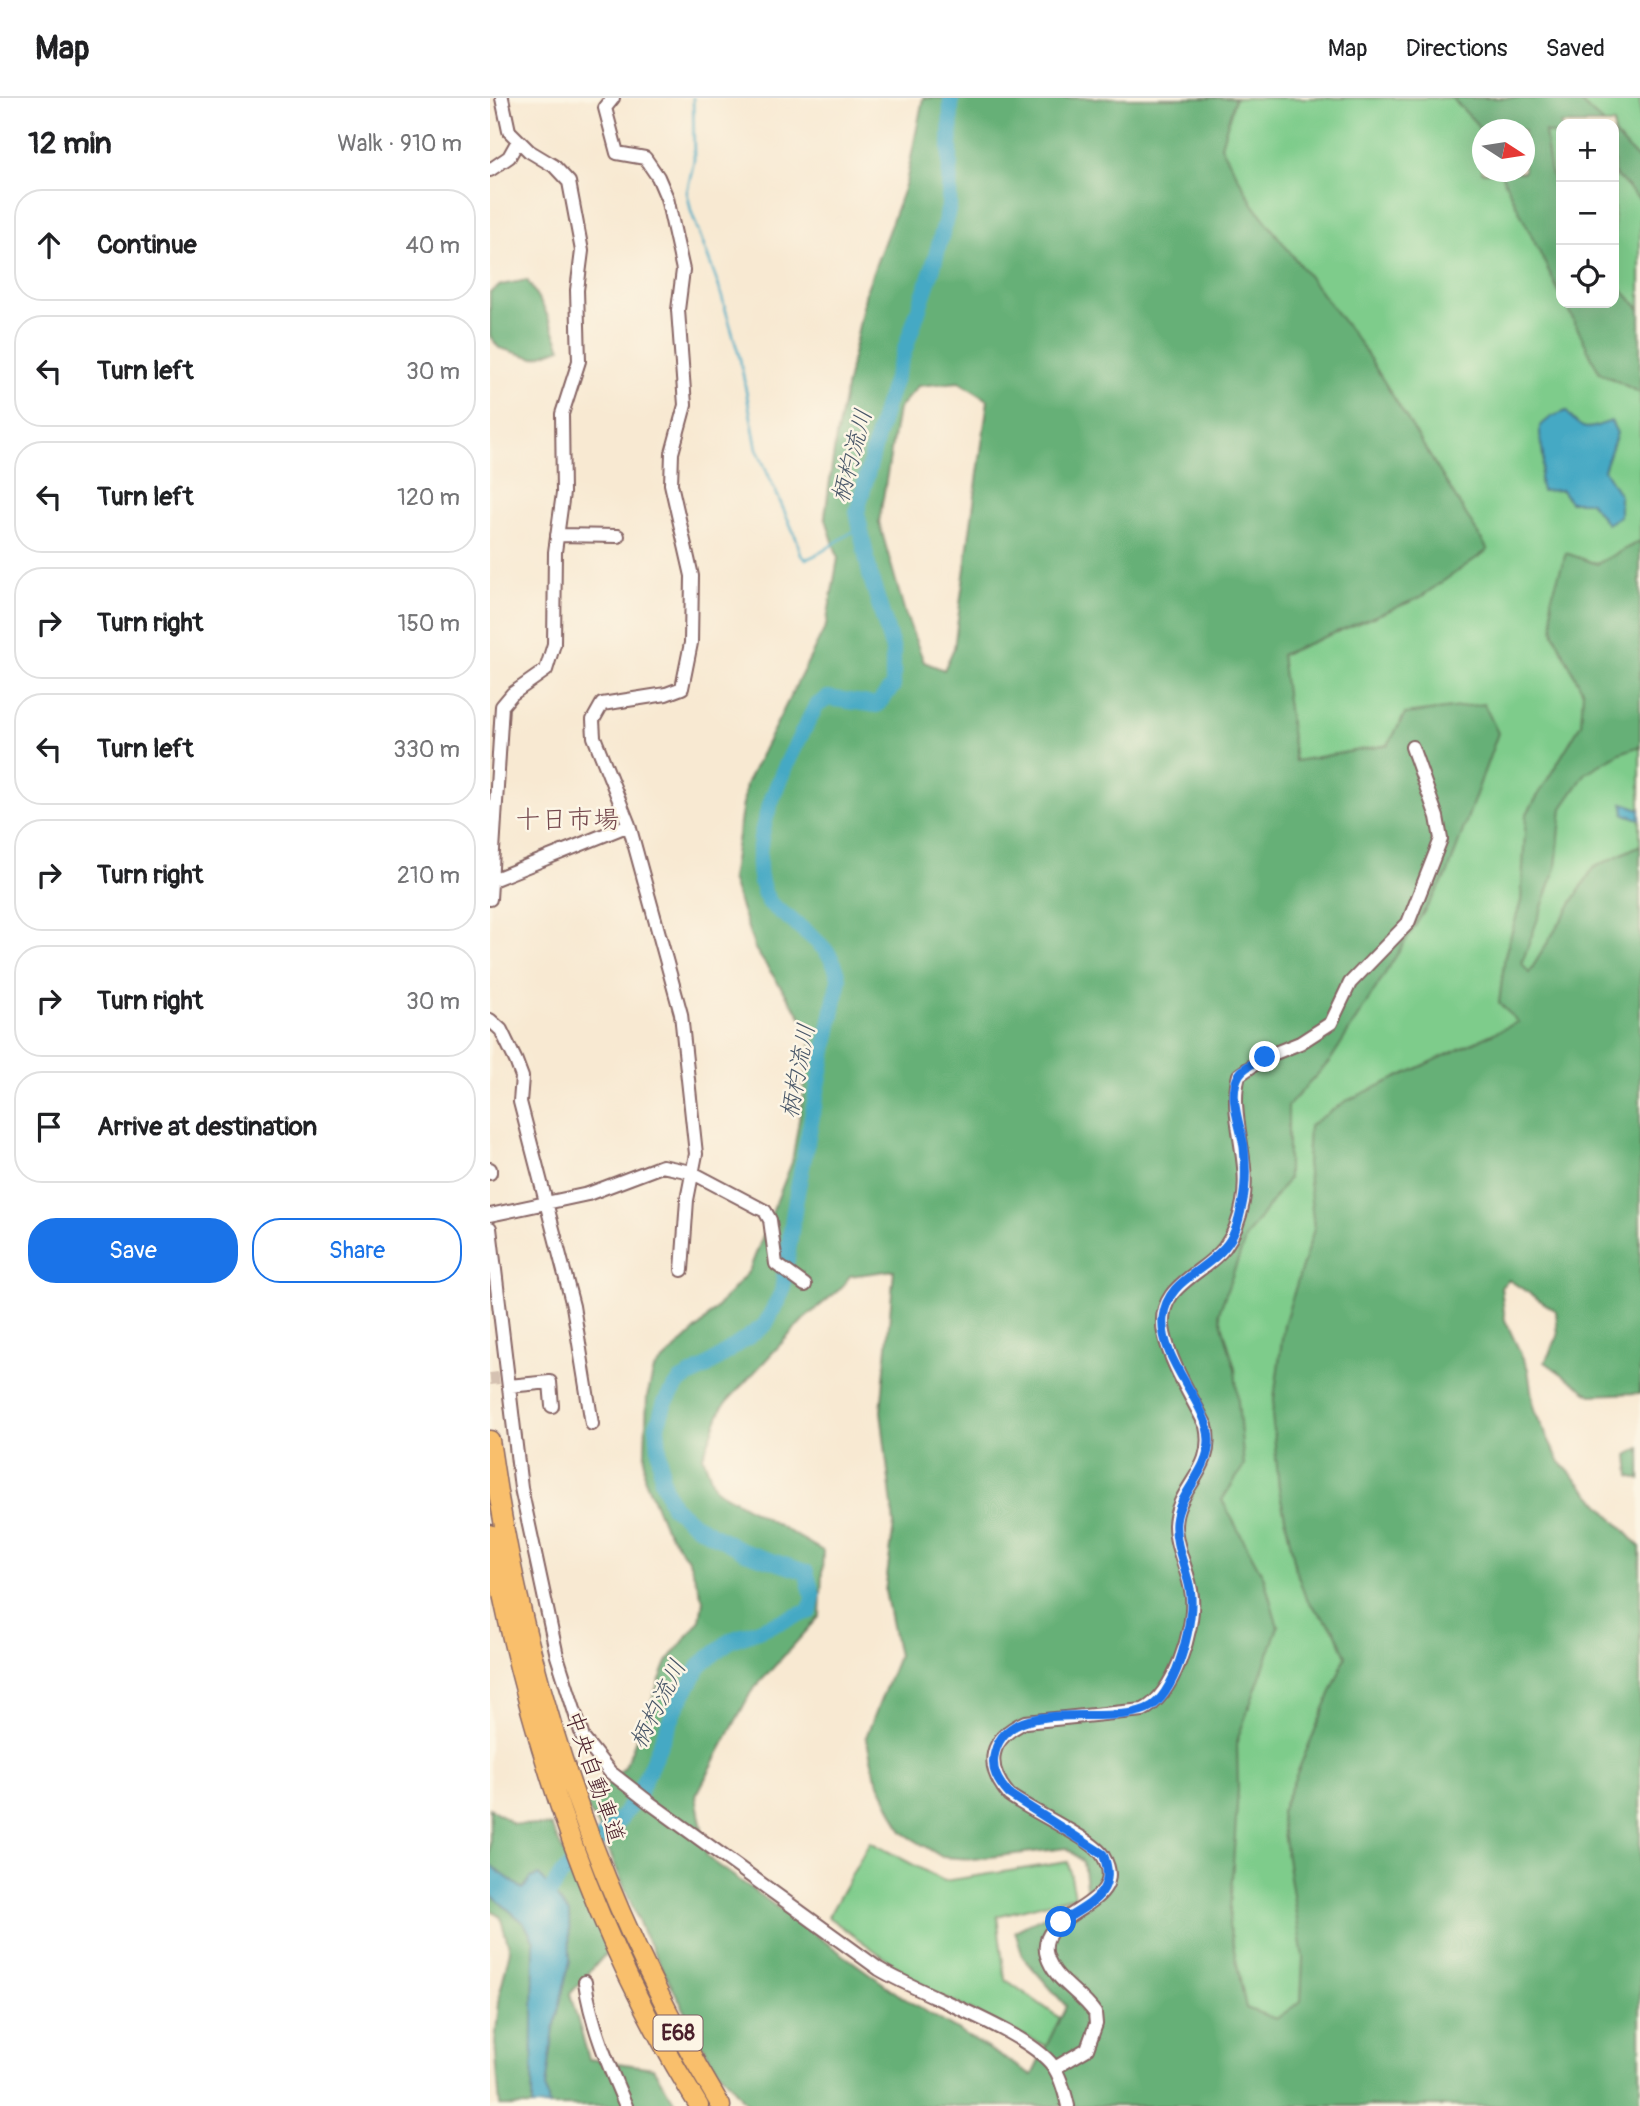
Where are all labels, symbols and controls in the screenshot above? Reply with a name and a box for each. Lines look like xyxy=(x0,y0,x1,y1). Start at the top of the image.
text: Map xyxy=(35,28,90,69)
text: Map xyxy=(1328,34,1368,63)
text: Directions xyxy=(1406,34,1507,63)
text: Saved xyxy=(1545,34,1605,63)
north arrow xyxy=(1472,119,1535,182)
map controls xyxy=(1556,119,1619,308)
button: + xyxy=(1556,119,1619,182)
text: 12 min xyxy=(28,125,112,162)
text: Walk · 910 m xyxy=(337,129,462,158)
button: − xyxy=(1556,182,1619,245)
icon: ahead xyxy=(30,226,68,264)
text: Continue xyxy=(97,229,197,261)
text: 40 m xyxy=(406,231,460,260)
button: locate xyxy=(1556,245,1619,308)
icon: left xyxy=(30,352,68,390)
text: Turn left xyxy=(97,355,193,387)
text: 30 m xyxy=(406,357,460,386)
water label: 柄杓流川 xyxy=(826,406,878,506)
icon: left xyxy=(30,478,68,516)
text: Turn left xyxy=(97,481,193,513)
text: 120 m xyxy=(397,483,460,512)
icon: right xyxy=(30,604,68,642)
text: Turn right xyxy=(97,607,203,639)
text: 150 m xyxy=(397,609,460,638)
icon: left xyxy=(30,730,68,768)
text: Turn left xyxy=(97,733,193,765)
text: 330 m xyxy=(393,735,460,764)
district label: 十日市場 xyxy=(515,804,619,836)
icon: right xyxy=(30,856,68,894)
text: Turn right xyxy=(97,859,203,891)
text: 210 m xyxy=(397,861,460,890)
icon: right xyxy=(30,982,68,1020)
text: Turn right xyxy=(97,985,203,1017)
text: 30 m xyxy=(406,987,460,1016)
water label: 柄杓流川 xyxy=(775,1021,821,1121)
route end xyxy=(1249,1041,1280,1072)
icon: arrive xyxy=(30,1108,68,1146)
text: Arrive at destination xyxy=(97,1111,317,1143)
button: Save xyxy=(28,1218,238,1283)
button: Share xyxy=(252,1218,462,1283)
water label: 柄杓流川 xyxy=(623,1655,693,1753)
street label: 中央自動車道 xyxy=(559,1707,631,1847)
route start xyxy=(1045,1906,1076,1937)
road number: E68 xyxy=(654,2016,702,2050)

